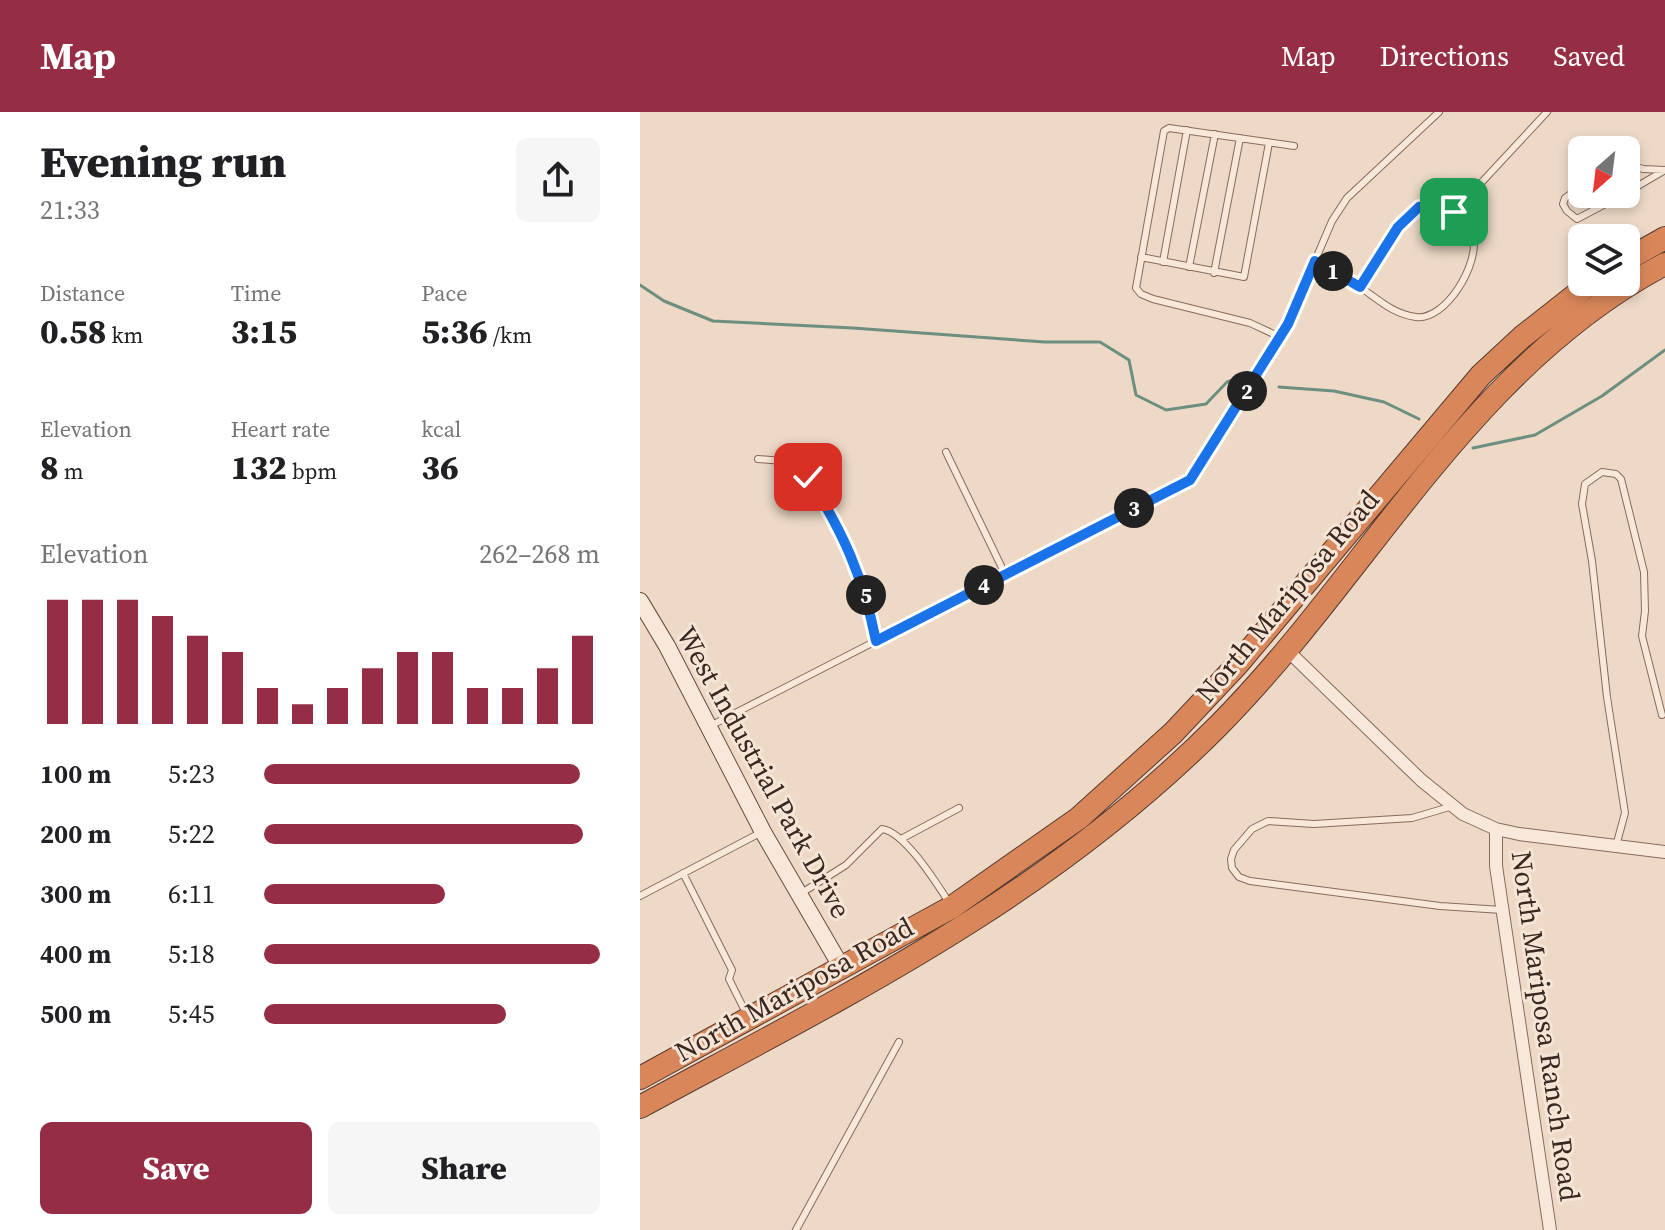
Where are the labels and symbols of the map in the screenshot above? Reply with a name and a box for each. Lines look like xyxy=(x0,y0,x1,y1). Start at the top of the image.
north arrow xyxy=(1568,136,1640,208)
pin xyxy=(1420,178,1488,246)
pin: 1 xyxy=(1313,251,1353,291)
pin: 2 xyxy=(1227,371,1267,411)
pin xyxy=(774,443,842,511)
street label: North Mariposa Road xyxy=(1187,481,1388,711)
pin: 3 xyxy=(1114,488,1154,528)
pin: 4 xyxy=(964,565,1004,605)
pin: 5 xyxy=(846,575,886,615)
street label: West Industrial Park Drive xyxy=(668,619,860,925)
street label: North Mariposa Ranch Road xyxy=(1503,848,1589,1204)
street label: North Mariposa Road xyxy=(668,908,920,1070)

